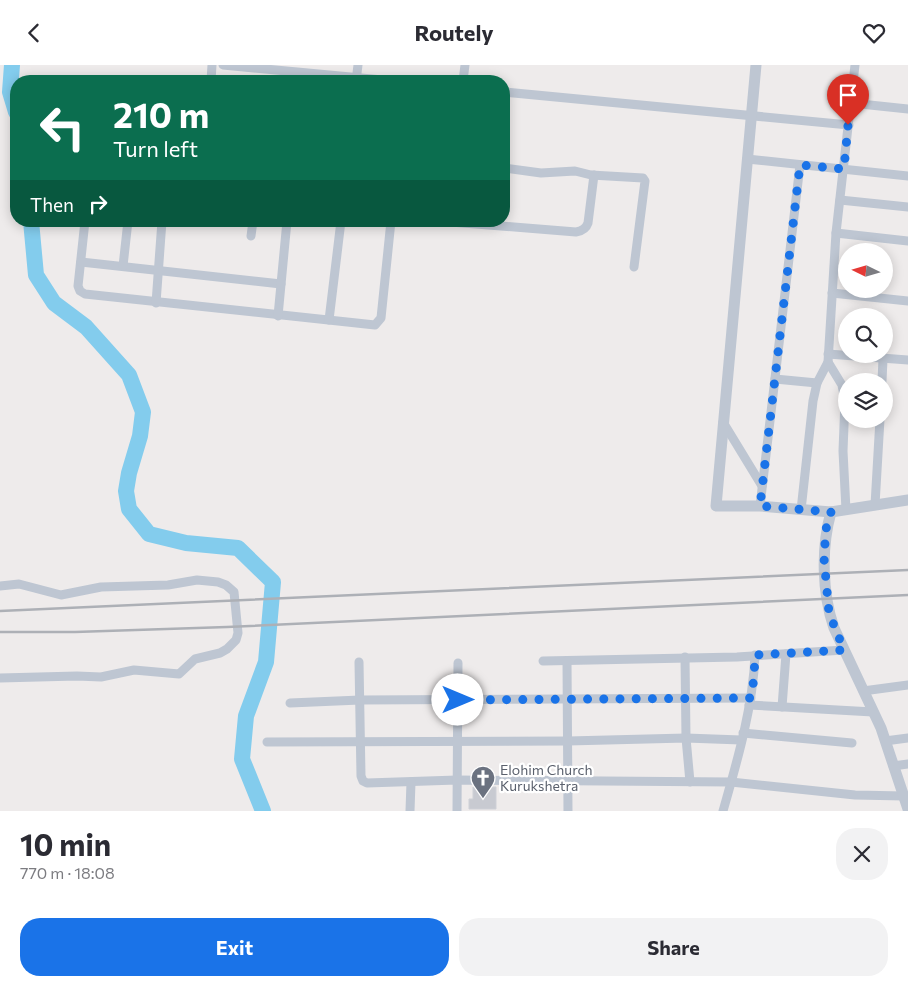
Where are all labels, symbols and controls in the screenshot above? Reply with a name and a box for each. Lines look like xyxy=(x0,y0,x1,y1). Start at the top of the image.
icon: back xyxy=(20,19,48,47)
text: Routely xyxy=(415,19,493,46)
icon: heart xyxy=(860,19,888,47)
pin xyxy=(827,74,869,125)
icon: arrive xyxy=(834,81,862,109)
text: 210 m xyxy=(113,92,209,135)
icon: left xyxy=(30,95,95,160)
text: Turn left xyxy=(113,135,198,162)
icon: right xyxy=(84,190,112,218)
text: Then xyxy=(30,193,74,216)
north arrow xyxy=(838,243,892,297)
map controls xyxy=(838,243,893,428)
button: search xyxy=(838,308,893,363)
button: layers xyxy=(838,373,893,428)
position arrow xyxy=(431,673,483,725)
place label: Elohim Church Kurukshetra xyxy=(500,761,592,794)
church icon: Elohim Church Kurukshetra xyxy=(470,765,496,799)
text: 10 min xyxy=(20,825,111,862)
button: close xyxy=(836,828,888,880)
text: 770 m · 18:08 xyxy=(20,863,115,882)
button: Exit xyxy=(20,918,449,976)
button: Share xyxy=(459,918,888,976)

